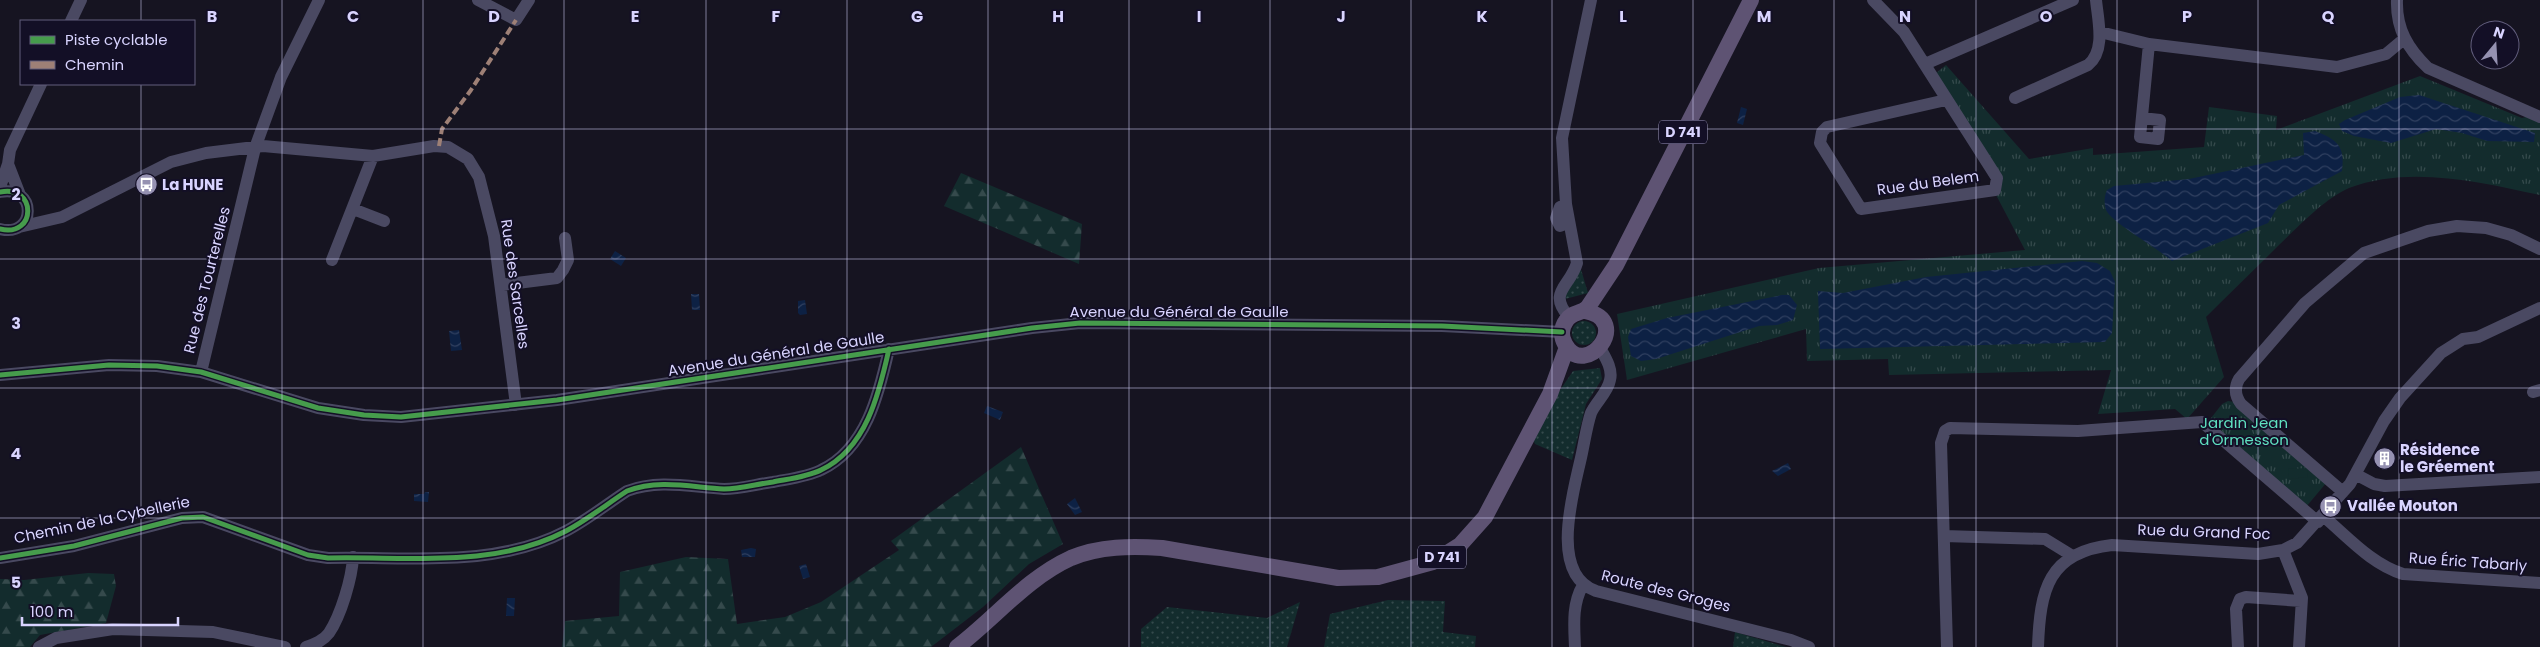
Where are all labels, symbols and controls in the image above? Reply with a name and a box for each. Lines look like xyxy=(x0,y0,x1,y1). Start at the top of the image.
text: B xyxy=(207,5,217,28)
text: C xyxy=(347,5,359,28)
text: D xyxy=(488,5,500,28)
text: E xyxy=(631,5,639,28)
text: F xyxy=(772,5,781,28)
text: G xyxy=(911,5,923,28)
text: H xyxy=(1052,5,1064,28)
text: I xyxy=(1197,5,1201,28)
text: J xyxy=(1336,5,1346,28)
text: K xyxy=(1476,5,1488,28)
text: L xyxy=(1619,5,1627,28)
text: M xyxy=(1757,5,1771,28)
text: N xyxy=(1899,5,1911,28)
text: O xyxy=(2040,5,2053,28)
text: P xyxy=(2182,5,2192,28)
text: Q xyxy=(2322,5,2335,28)
legend xyxy=(20,20,195,85)
north arrow xyxy=(2470,20,2520,70)
text: N xyxy=(2491,21,2507,44)
text: Piste cyclable xyxy=(65,29,168,50)
text: Chemin xyxy=(65,54,124,75)
road number: D 741 xyxy=(1659,120,1707,144)
street label: Rue du Belem xyxy=(1876,165,1980,200)
bus stop icon: La HUNE xyxy=(134,173,158,197)
place label: La HUNE xyxy=(162,174,223,195)
text: 2 xyxy=(11,183,21,206)
street label: Rue des Tourterelles xyxy=(178,204,235,355)
street label: Rue des Sarcelles xyxy=(496,218,535,350)
street label: Avenue du Général de Gaulle xyxy=(1070,301,1288,322)
text: 3 xyxy=(11,312,21,335)
street label: Avenue du Général de Gaulle xyxy=(666,326,886,381)
park label: Jardin Jean d'Ormesson xyxy=(2199,412,2289,450)
place label: Résidence le Gréement xyxy=(2400,439,2495,477)
text: 4 xyxy=(11,442,22,465)
building icon: Résidence le Gréement xyxy=(2372,447,2396,471)
street label: Chemin de la Cybellerie xyxy=(12,491,192,548)
bus stop icon: Vallée Mouton xyxy=(2319,494,2343,518)
place label: Vallée Mouton xyxy=(2347,495,2458,516)
street label: Rue du Grand Foc xyxy=(2137,519,2271,544)
road number: D 741 xyxy=(1418,546,1466,568)
street label: Rue Éric Tabarly xyxy=(2408,547,2528,576)
street label: Route des Groges xyxy=(1599,564,1733,617)
text: 5 xyxy=(11,571,21,594)
scale bar xyxy=(22,594,179,626)
text: 100 m xyxy=(30,601,73,622)

